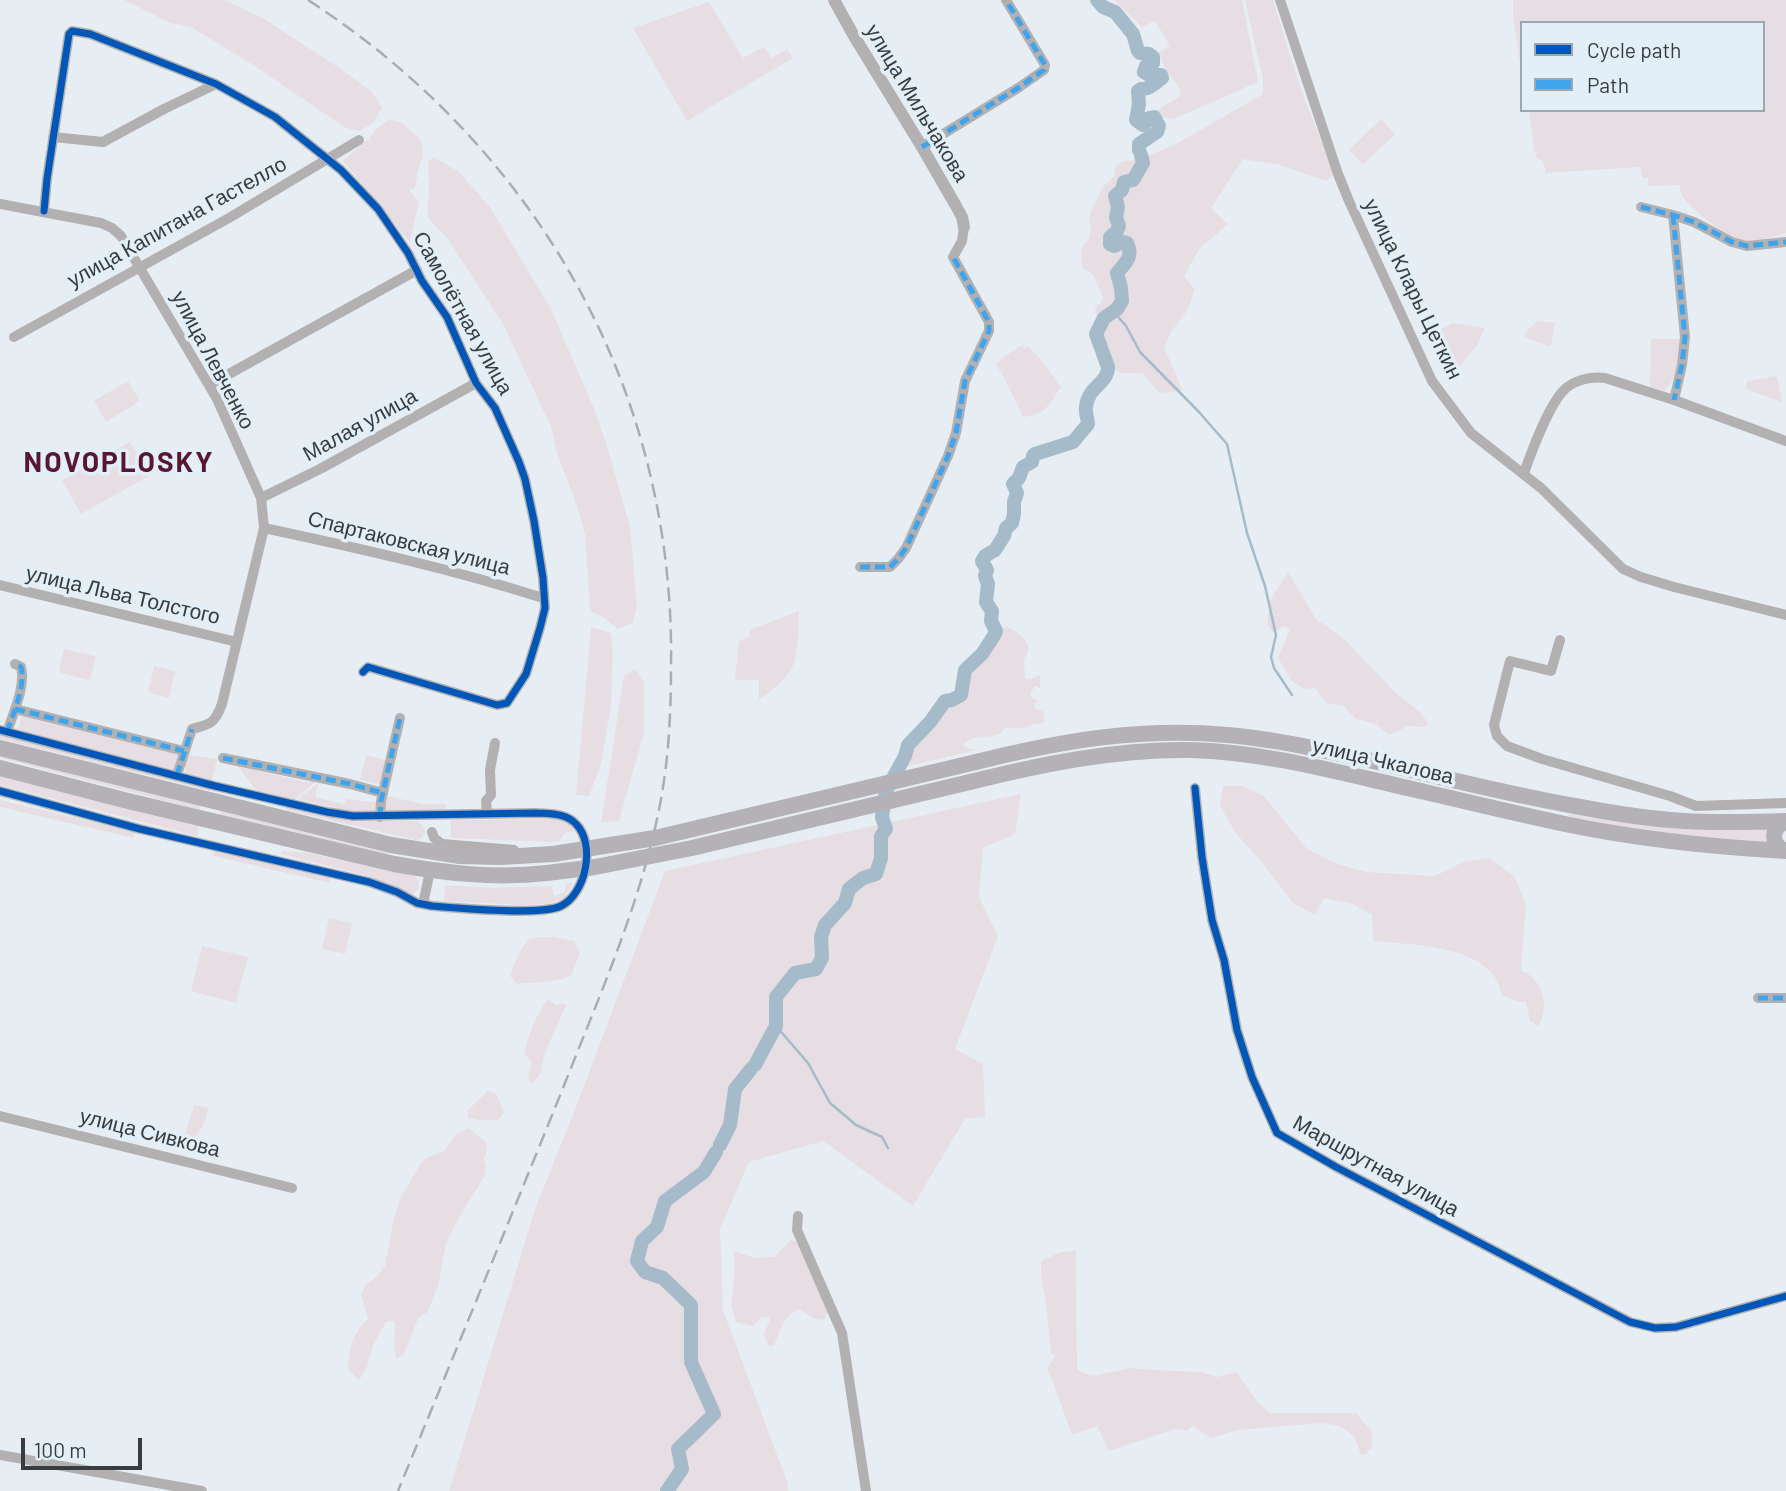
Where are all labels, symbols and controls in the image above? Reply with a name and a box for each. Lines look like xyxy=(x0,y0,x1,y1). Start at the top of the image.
street label: улица Мильчакова xyxy=(860,20,974,186)
legend xyxy=(1520,21,1765,112)
text: Cycle path xyxy=(1587,37,1681,62)
text: Path xyxy=(1587,72,1629,97)
street label: улица Капитана Гастелло xyxy=(63,151,291,293)
street label: улица Клары Цеткин xyxy=(1358,195,1468,383)
street label: Самолётная улица xyxy=(408,227,518,399)
street label: улица Левченко xyxy=(166,287,260,433)
street label: Малая улица xyxy=(299,383,421,467)
district label: NOVOPLOSKY xyxy=(25,446,213,480)
street label: Спартаковская улица xyxy=(305,506,513,580)
street label: улица Льва Толстого xyxy=(23,560,223,630)
street label: улица Чкалова xyxy=(1310,733,1456,789)
street label: улица Сивкова xyxy=(77,1103,223,1163)
street label: Маршрутная улица xyxy=(1289,1110,1463,1222)
scale bar xyxy=(24,1424,145,1468)
text: 100 m xyxy=(34,1437,87,1462)

